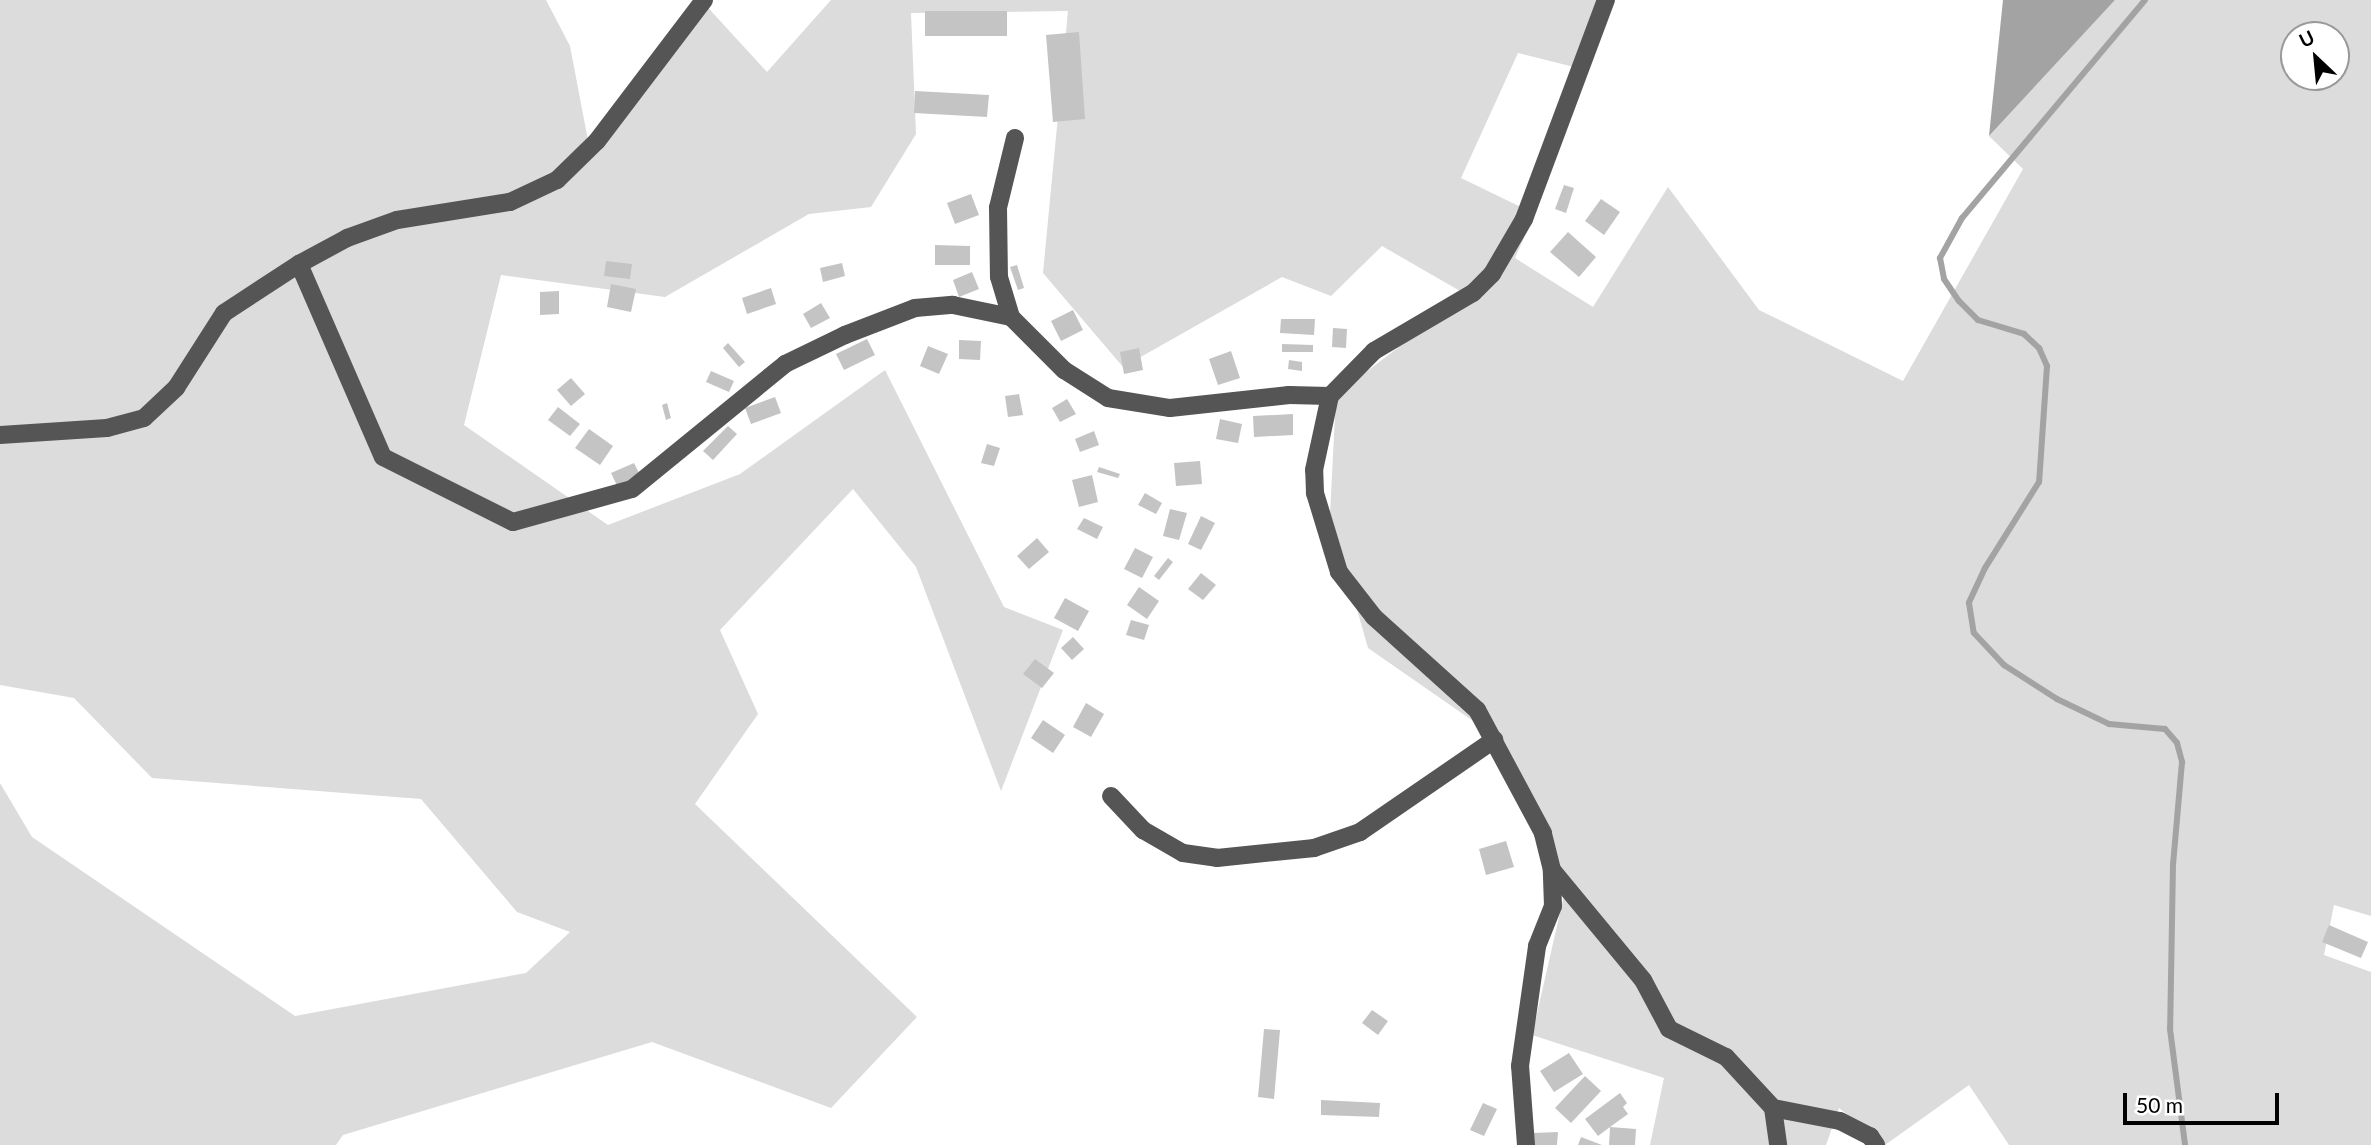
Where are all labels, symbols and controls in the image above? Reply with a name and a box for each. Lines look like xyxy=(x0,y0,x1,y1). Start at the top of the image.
north arrow xyxy=(2280,21,2350,91)
text: U xyxy=(2295,25,2318,52)
scale bar xyxy=(2126,1078,2282,1122)
text: 50 m xyxy=(2136,1092,2183,1117)

